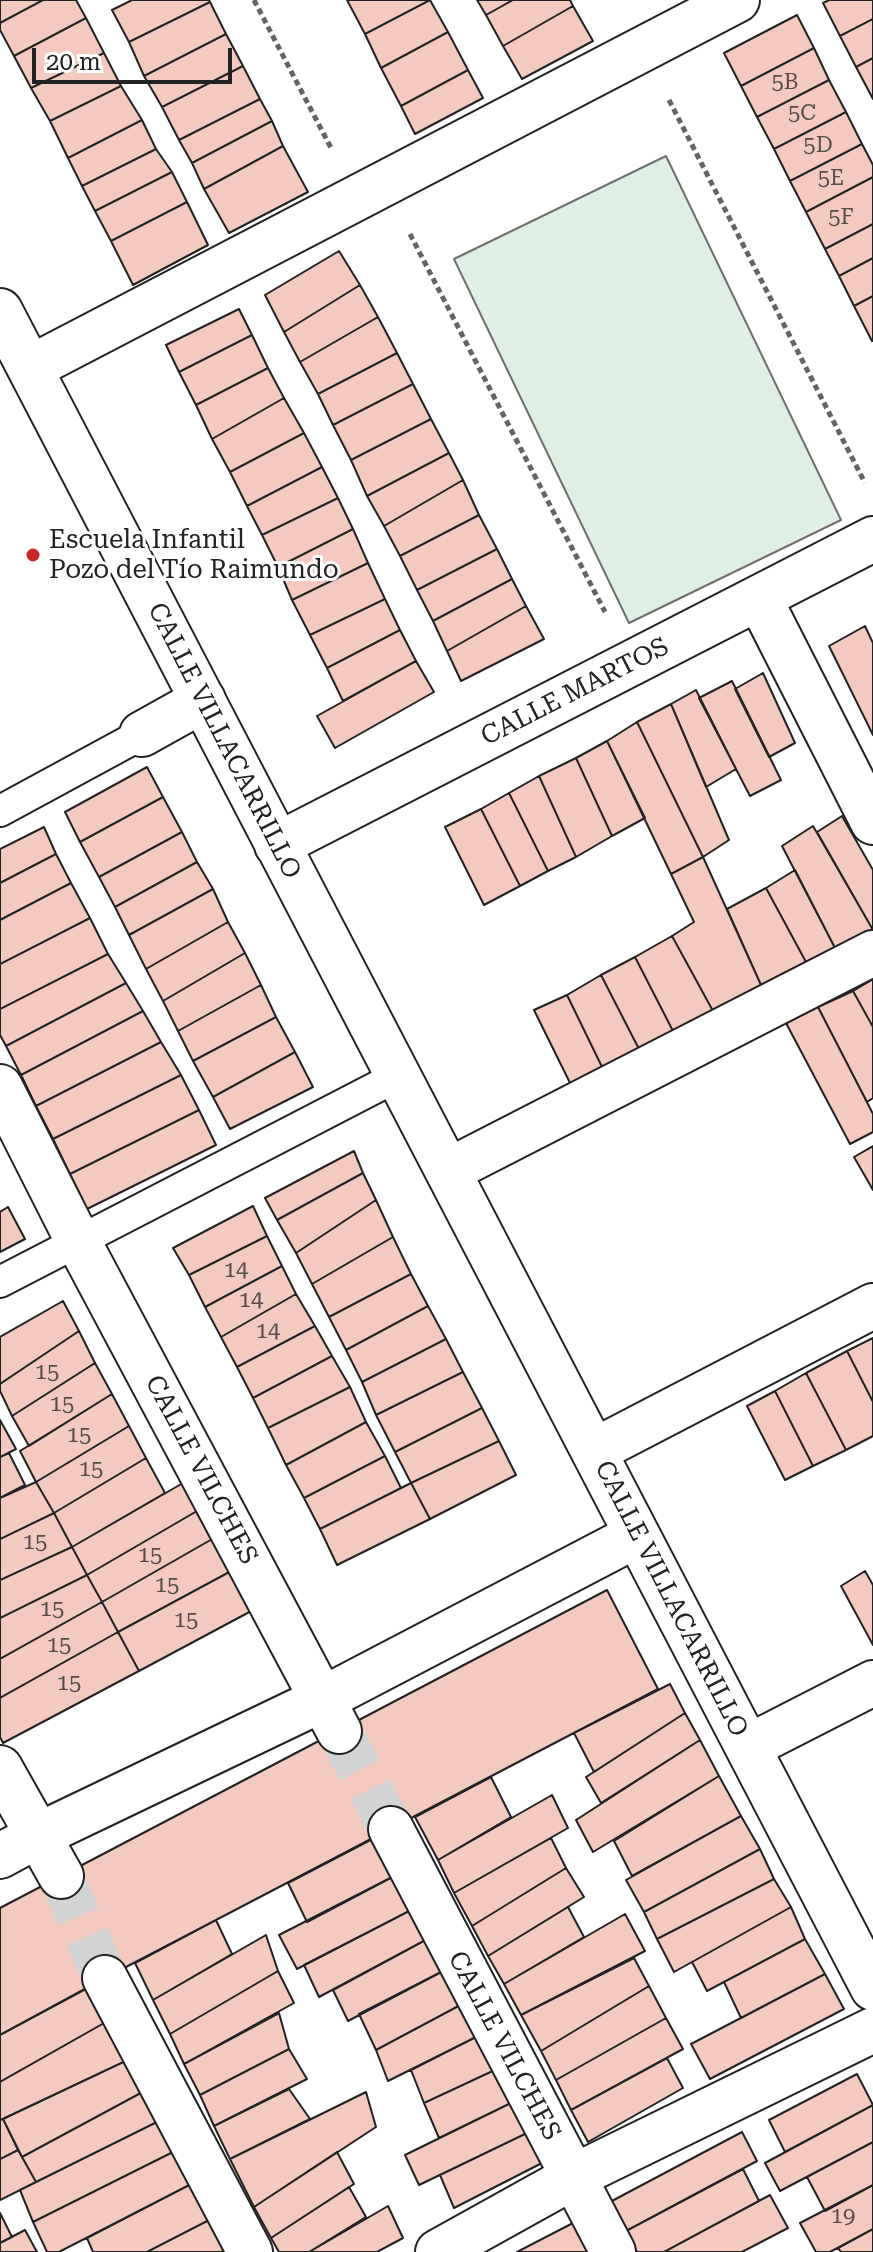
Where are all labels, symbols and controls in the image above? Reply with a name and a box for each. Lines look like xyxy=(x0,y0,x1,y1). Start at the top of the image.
scale bar xyxy=(36,32,236,82)
text: 20 m xyxy=(46,48,101,76)
house number: 5B xyxy=(771,70,799,96)
house number: 5C xyxy=(788,101,816,127)
house number: 5D xyxy=(803,133,833,159)
house number: 5E xyxy=(818,166,844,192)
house number: 5F xyxy=(828,205,854,231)
place label: Escuela Infantil Pozo del Tío Raimundo xyxy=(49,524,339,586)
marker: Escuela Infantil Pozo del Tío Raimundo xyxy=(24,546,42,564)
street label: CALLE VILLACARRILLO xyxy=(141,598,307,884)
street label: CALLE MARTOS xyxy=(476,631,674,753)
house number: 14 xyxy=(224,1258,248,1284)
house number: 14 xyxy=(239,1288,263,1314)
house number: 14 xyxy=(256,1319,280,1345)
house number: 15 xyxy=(35,1360,59,1386)
street label: CALLE VILCHES xyxy=(138,1370,264,1570)
house number: 15 xyxy=(50,1392,74,1418)
house number: 15 xyxy=(67,1423,91,1449)
street label: CALLE VILLACARRILLO xyxy=(588,1456,754,1742)
house number: 15 xyxy=(79,1457,103,1483)
house number: 15 xyxy=(23,1530,47,1556)
house number: 15 xyxy=(138,1543,162,1569)
house number: 15 xyxy=(155,1573,179,1599)
house number: 15 xyxy=(40,1597,64,1623)
house number: 15 xyxy=(174,1608,198,1634)
house number: 15 xyxy=(47,1633,71,1659)
house number: 15 xyxy=(57,1671,81,1697)
street label: CALLE VILCHES xyxy=(441,1946,567,2146)
house number: 19 xyxy=(831,2204,855,2230)

